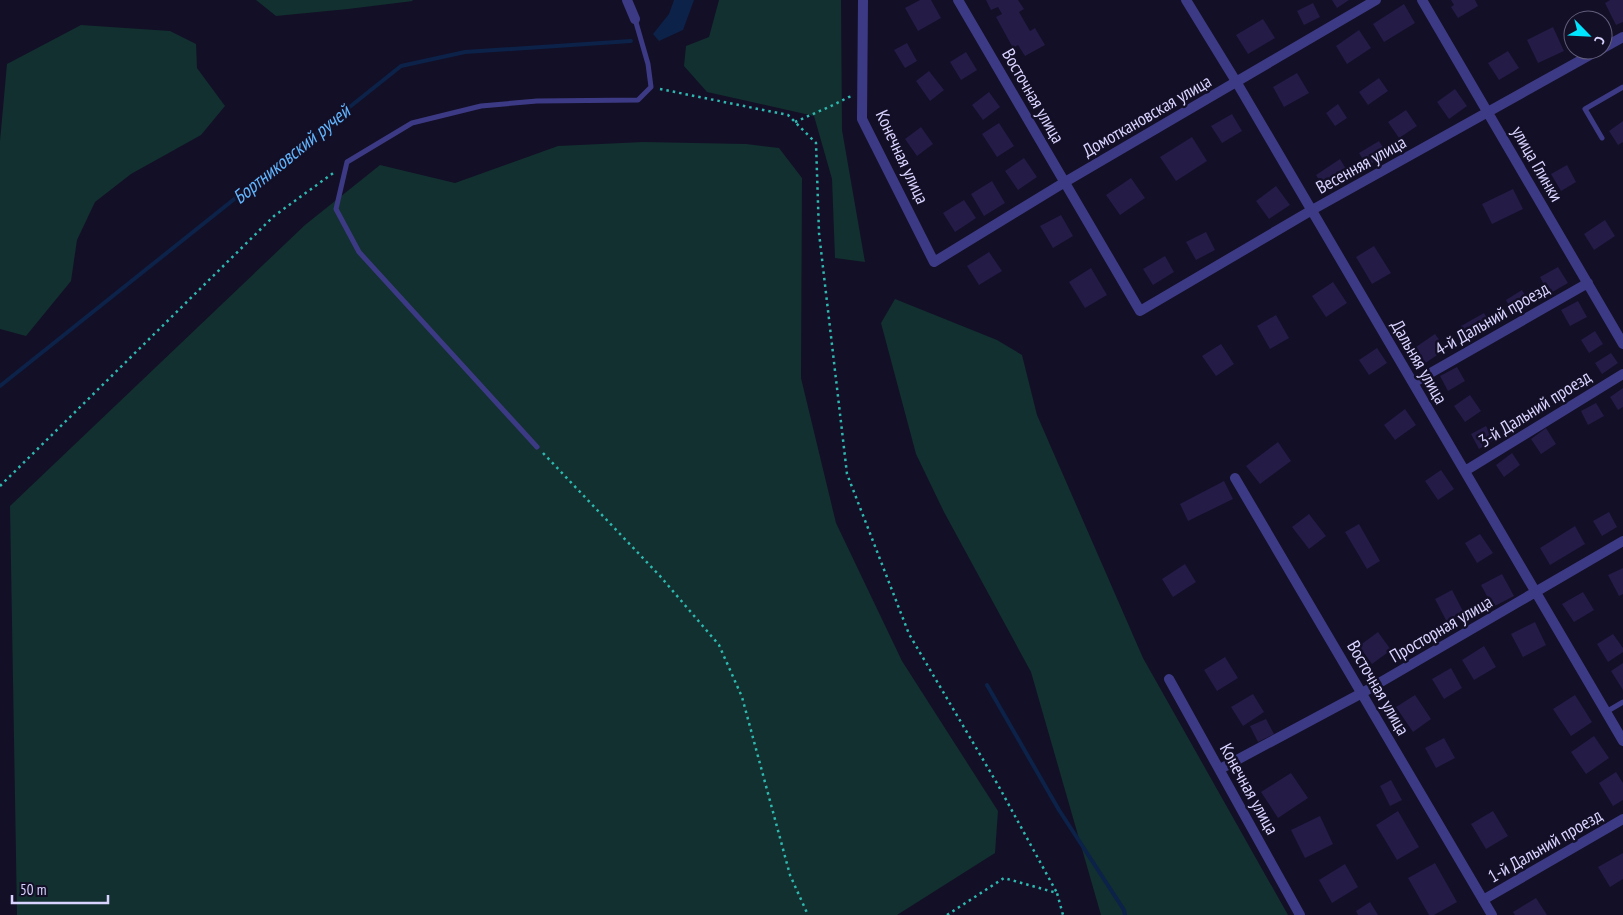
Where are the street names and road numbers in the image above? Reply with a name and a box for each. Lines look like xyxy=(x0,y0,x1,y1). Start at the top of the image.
street label: Восточная улица xyxy=(997,44,1070,147)
street label: Домоткановская улица xyxy=(1078,69,1215,162)
street label: Конечная улица xyxy=(871,106,934,207)
street label: улица Глинки xyxy=(1507,122,1568,206)
street label: Весенняя улица xyxy=(1312,130,1410,199)
street label: 4-й Дальний проезд xyxy=(1430,277,1553,361)
street label: Дальняя улица xyxy=(1386,316,1453,408)
street label: 3-й Дальний проезд xyxy=(1474,365,1595,452)
street label: Просторная улица xyxy=(1385,590,1496,667)
street label: Восточная улица xyxy=(1342,636,1415,739)
street label: Конечная улица xyxy=(1215,739,1284,838)
street label: 1-й Дальний проезд xyxy=(1483,804,1606,888)

